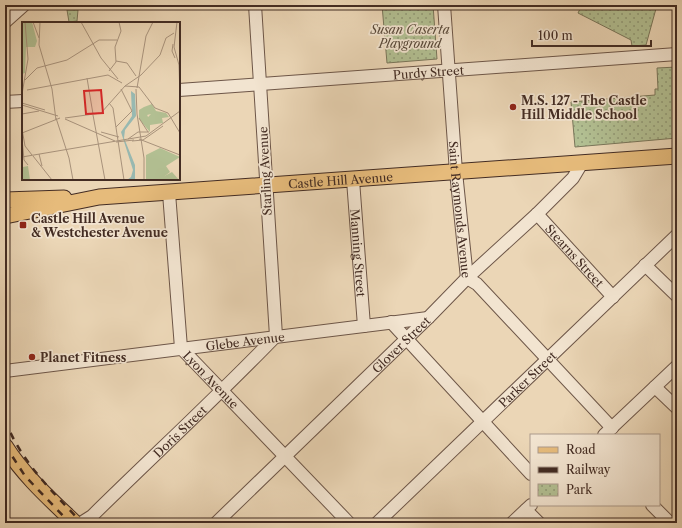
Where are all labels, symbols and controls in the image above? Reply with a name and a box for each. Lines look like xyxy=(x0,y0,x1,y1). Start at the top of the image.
inset map xyxy=(22,22,180,180)
park label: Susan Caserta Playground xyxy=(369,22,450,51)
scale bar xyxy=(532,22,651,48)
text: 100 m xyxy=(538,28,573,43)
street label: Purdy Street xyxy=(392,62,465,82)
place label: M.S. 127 - The Castle Hill Middle School xyxy=(521,93,647,122)
marker: M.S. 127 - The Castle Hill Middle School xyxy=(508,102,518,112)
street label: Starling Avenue xyxy=(255,126,275,216)
street label: Saint Raymonds Avenue xyxy=(446,140,474,279)
street label: Castle Hill Avenue xyxy=(288,169,394,191)
street label: Manning Street xyxy=(348,208,369,298)
place label: Castle Hill Avenue & Westchester Avenue xyxy=(31,211,168,240)
marker: Castle Hill Avenue & Westchester Avenue xyxy=(18,220,28,230)
street label: Stearns Street xyxy=(542,221,608,290)
street label: Glover Street xyxy=(368,312,434,376)
street label: Glebe Avenue xyxy=(205,329,286,353)
street label: Parker Street xyxy=(495,347,560,410)
street label: Lyon Avenue xyxy=(180,348,242,411)
place label: Planet Fitness xyxy=(40,350,127,365)
marker: Planet Fitness xyxy=(27,352,37,362)
street label: Doris Street xyxy=(150,402,210,460)
legend xyxy=(530,434,660,506)
text: Road xyxy=(566,442,596,457)
text: Railway xyxy=(566,462,611,477)
text: Park xyxy=(566,482,593,497)

